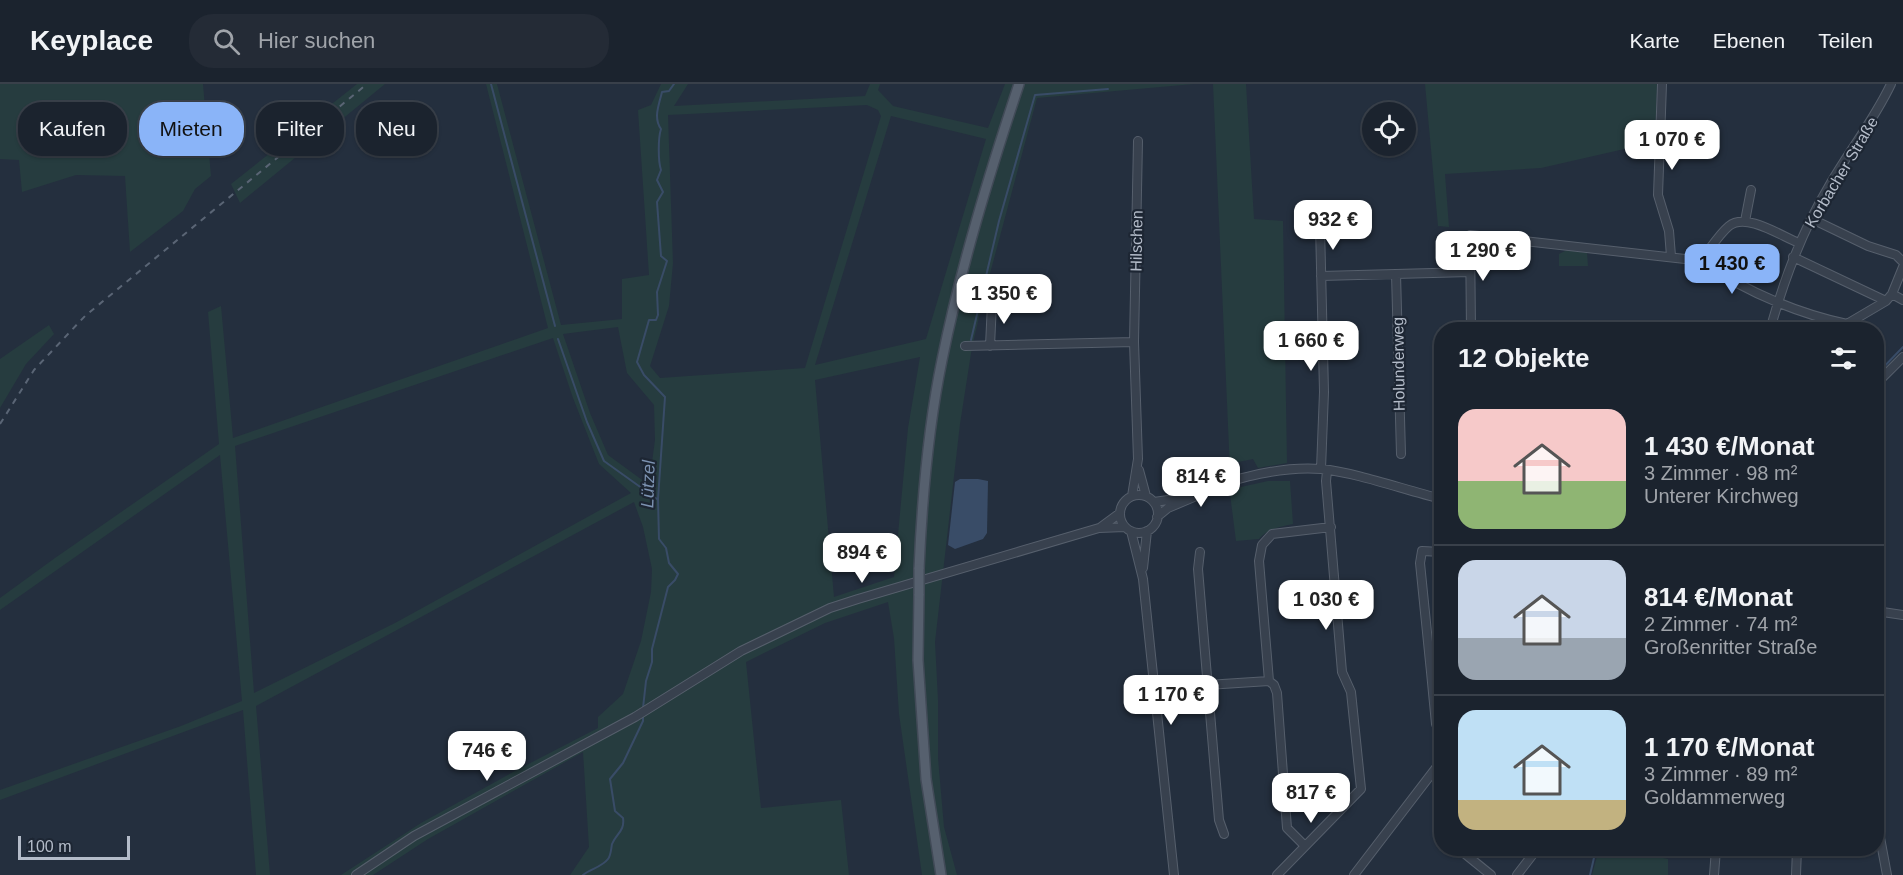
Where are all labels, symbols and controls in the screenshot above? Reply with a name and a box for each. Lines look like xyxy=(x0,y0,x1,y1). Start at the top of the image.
search box xyxy=(189,14,609,68)
text: Keyplace xyxy=(30,25,153,56)
icon: search xyxy=(210,25,243,58)
text: Hier suchen xyxy=(258,28,375,53)
text: Karte xyxy=(1630,29,1680,52)
text: Ebenen xyxy=(1713,29,1785,52)
text: Teilen xyxy=(1818,29,1873,52)
chip: Kaufen xyxy=(18,102,127,156)
chip: Mieten xyxy=(139,102,244,156)
chip: Filter xyxy=(256,102,344,156)
chip: Neu xyxy=(356,102,437,156)
map controls xyxy=(1362,102,1416,156)
button: locate xyxy=(1362,102,1416,156)
street label: Korbacher Straße xyxy=(1802,114,1881,231)
pin: 1 070 € xyxy=(1617,120,1727,171)
text: 1 070 € xyxy=(1639,128,1705,150)
pin: 932 € xyxy=(1291,200,1375,251)
text: 932 € xyxy=(1308,208,1358,230)
street label: Hilschen xyxy=(1127,210,1146,272)
pin: 1 290 € xyxy=(1428,231,1538,282)
text: 1 290 € xyxy=(1450,239,1516,261)
pin: 1 430 € xyxy=(1677,244,1787,295)
text: 1 430 € xyxy=(1699,252,1765,274)
pin: 1 350 € xyxy=(949,274,1059,325)
text: 1 350 € xyxy=(971,282,1037,304)
street label: Holunderweg xyxy=(1389,317,1408,411)
pin: 1 660 € xyxy=(1256,321,1366,372)
text: 1 660 € xyxy=(1278,329,1344,351)
icon: filters xyxy=(1827,342,1860,375)
text: 12 Objekte xyxy=(1458,343,1590,373)
text: 1 430 €/Monat xyxy=(1644,431,1815,461)
icon: home xyxy=(1506,433,1578,505)
pin: 814 € xyxy=(1159,457,1243,508)
water label: Lützel xyxy=(637,459,659,508)
text: 3 Zimmer · 98 m² xyxy=(1644,462,1797,484)
text: 814 € xyxy=(1176,465,1226,487)
text: Unterer Kirchweg xyxy=(1644,485,1799,507)
pin: 894 € xyxy=(820,533,904,584)
text: 894 € xyxy=(837,541,887,563)
pin: 1 030 € xyxy=(1271,580,1381,631)
text: 814 €/Monat xyxy=(1644,582,1793,612)
icon: home xyxy=(1506,584,1578,656)
text: 1 030 € xyxy=(1293,588,1359,610)
text: 2 Zimmer · 74 m² xyxy=(1644,613,1797,635)
text: Großenritter Straße xyxy=(1644,636,1817,658)
pin: 1 170 € xyxy=(1116,675,1226,726)
text: 1 170 € xyxy=(1138,683,1204,705)
pin: 746 € xyxy=(445,731,529,782)
text: 1 170 €/Monat xyxy=(1644,732,1815,762)
icon: home xyxy=(1506,734,1578,806)
text: 746 € xyxy=(462,739,512,761)
text: 3 Zimmer · 89 m² xyxy=(1644,763,1797,785)
pin: 817 € xyxy=(1269,773,1353,824)
text: 817 € xyxy=(1286,781,1336,803)
text: Goldammerweg xyxy=(1644,786,1785,808)
scale bar xyxy=(18,833,130,860)
text: 100 m xyxy=(27,838,71,855)

